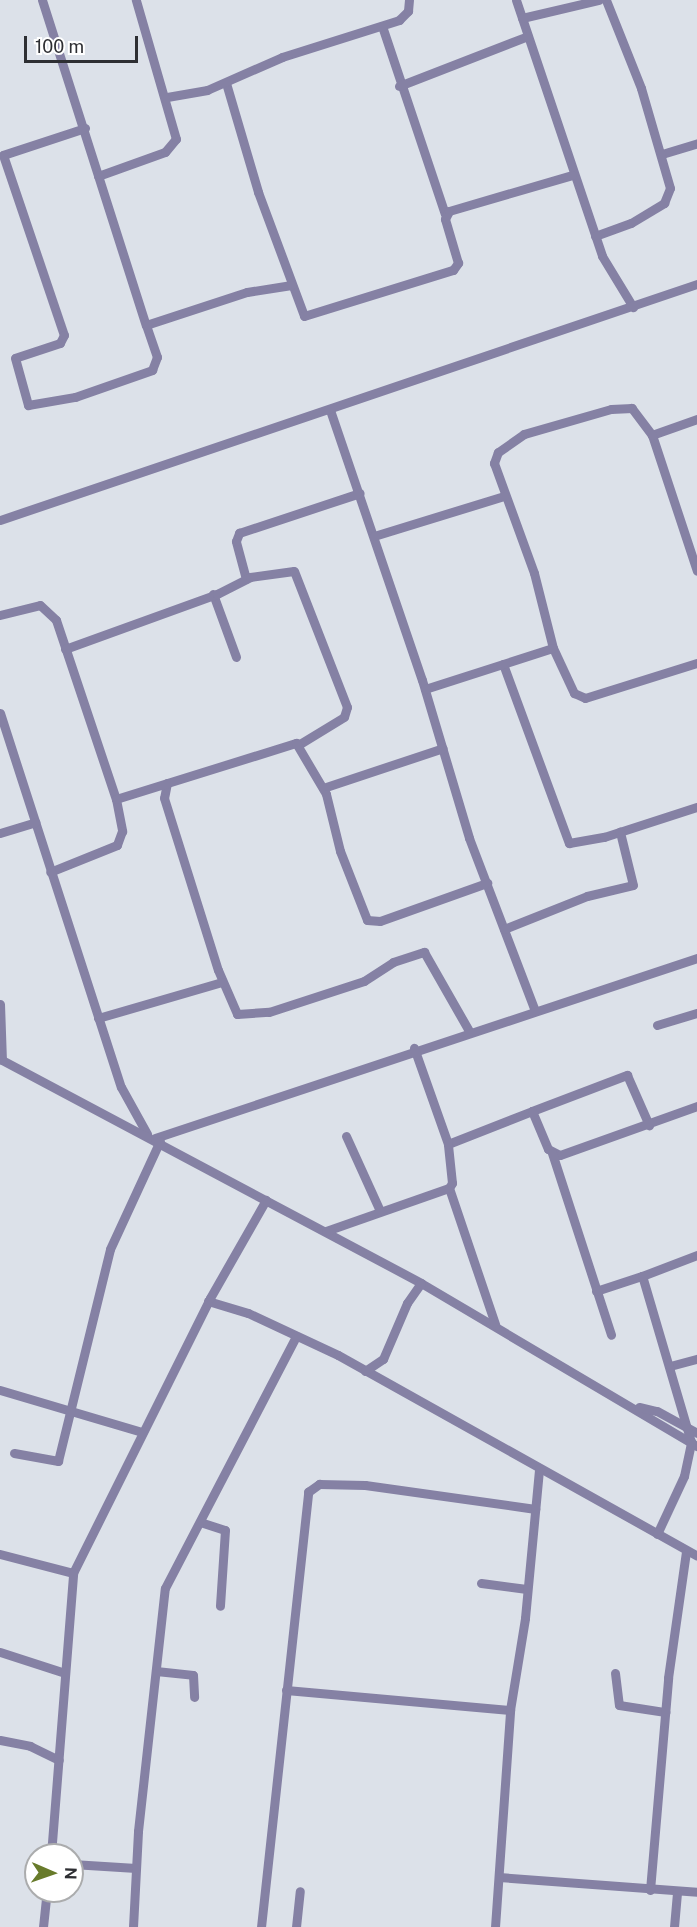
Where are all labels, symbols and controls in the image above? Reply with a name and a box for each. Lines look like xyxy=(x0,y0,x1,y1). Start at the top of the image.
scale bar xyxy=(27,24,141,62)
text: 100 m xyxy=(35,36,84,57)
north arrow xyxy=(24,1843,84,1903)
text: N xyxy=(61,1867,80,1880)

